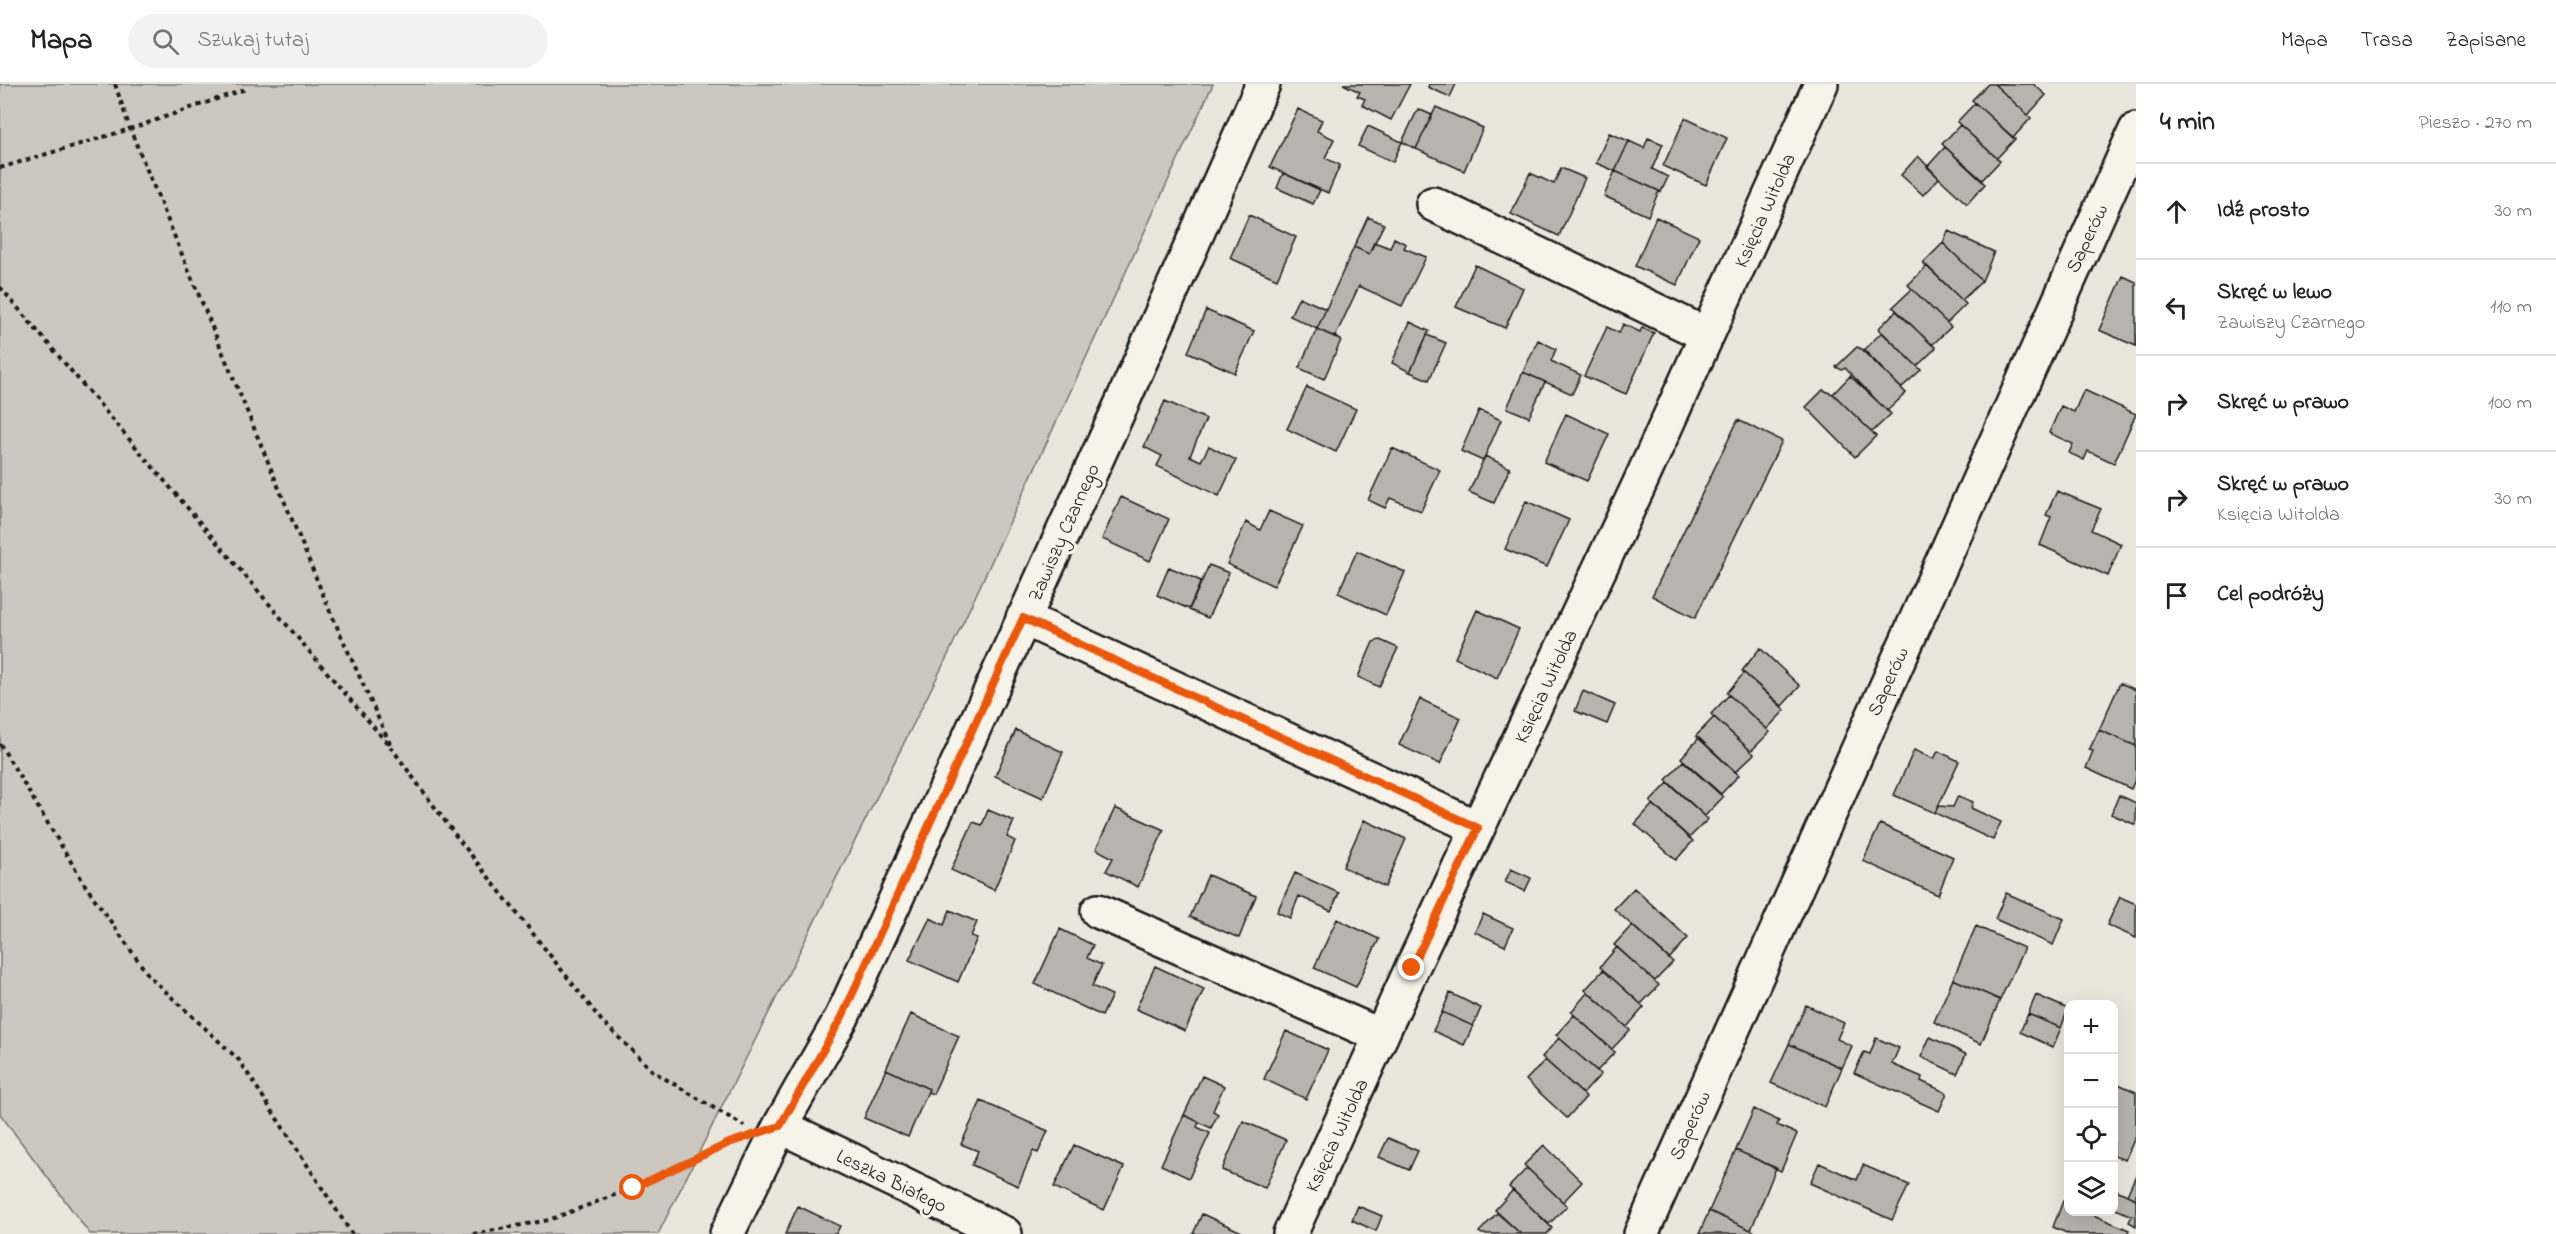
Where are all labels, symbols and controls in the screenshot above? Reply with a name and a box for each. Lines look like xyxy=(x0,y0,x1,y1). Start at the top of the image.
search box xyxy=(128,14,548,68)
text: Mapa xyxy=(30,21,92,62)
icon: search xyxy=(149,25,182,58)
text: Szukaj tutaj xyxy=(197,25,308,57)
text: Mapa xyxy=(2281,26,2328,56)
text: Trasa xyxy=(2361,26,2413,56)
text: Zapisane xyxy=(2446,26,2526,56)
text: 4 min xyxy=(2160,104,2215,142)
text: Pieszo · 270 m xyxy=(2419,109,2532,138)
street label: Księcia Witolda xyxy=(1728,149,1804,273)
icon: ahead xyxy=(2160,195,2193,228)
text: Idź prosto xyxy=(2217,195,2310,227)
text: 30 m xyxy=(2495,197,2532,226)
street label: Saperów xyxy=(2060,200,2117,278)
text: Skręć w lewo xyxy=(2217,277,2332,309)
icon: left xyxy=(2160,291,2193,324)
text: 110 m xyxy=(2490,293,2532,322)
text: Zawiszy Czarnego xyxy=(2217,309,2365,338)
icon: right xyxy=(2160,387,2193,420)
text: Skręć w prawo xyxy=(2217,387,2349,419)
text: 100 m xyxy=(2488,389,2532,418)
street label: Zawiszy Czarnego xyxy=(1022,459,1110,607)
text: Skręć w prawo xyxy=(2217,469,2349,501)
icon: right xyxy=(2160,483,2193,516)
text: 30 m xyxy=(2495,485,2532,514)
text: Księcia Witolda xyxy=(2217,501,2340,530)
icon: arrive xyxy=(2160,579,2193,612)
text: Cel podróży xyxy=(2217,579,2324,611)
street label: Księcia Witolda xyxy=(1508,625,1586,749)
street label: Saperów xyxy=(1861,643,1917,721)
route end xyxy=(1398,954,1424,980)
map controls xyxy=(2064,1000,2118,1216)
button: + xyxy=(2064,1000,2118,1054)
button: − xyxy=(2064,1054,2118,1108)
street label: Księcia Witolda xyxy=(1299,1074,1377,1198)
street label: Saperów xyxy=(1663,1087,1719,1165)
button: locate xyxy=(2064,1108,2118,1162)
street label: Leszka Białego xyxy=(830,1143,951,1223)
button: layers xyxy=(2064,1162,2118,1216)
route start xyxy=(619,1174,645,1200)

